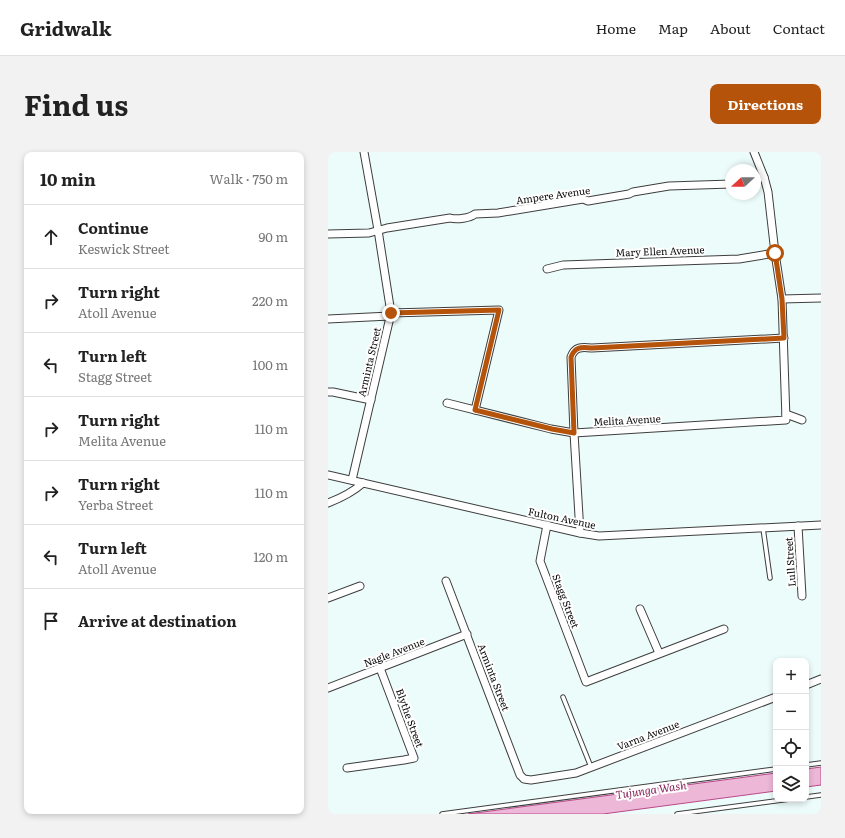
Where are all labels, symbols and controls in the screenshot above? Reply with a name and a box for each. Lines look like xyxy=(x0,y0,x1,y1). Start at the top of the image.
text: Gridwalk xyxy=(20,14,111,42)
text: Home xyxy=(596,18,636,38)
text: Map xyxy=(658,18,688,38)
text: About xyxy=(710,18,751,38)
text: Contact xyxy=(773,18,825,38)
text: Find us xyxy=(24,83,128,125)
button: Directions xyxy=(710,84,821,124)
north arrow xyxy=(725,164,761,200)
text: 10 min xyxy=(40,166,96,191)
text: Walk · 750 m xyxy=(210,169,288,188)
street label: Ampere Avenue xyxy=(515,182,591,207)
text: Continue xyxy=(78,216,148,239)
icon: ahead xyxy=(40,226,62,248)
text: 90 m xyxy=(258,227,288,246)
text: Keswick Street xyxy=(78,239,170,258)
street label: Mary Ellen Avenue xyxy=(615,241,705,260)
route start xyxy=(766,244,784,262)
text: Turn right xyxy=(78,280,160,303)
icon: right xyxy=(40,290,62,312)
text: 220 m xyxy=(252,291,288,310)
text: Atoll Avenue xyxy=(78,303,157,322)
route end xyxy=(382,304,400,322)
street label: Arminta Street xyxy=(353,326,384,398)
text: Turn left xyxy=(78,344,147,367)
icon: left xyxy=(40,354,62,376)
text: 100 m xyxy=(252,355,288,374)
text: Stagg Street xyxy=(78,367,152,386)
text: Turn right xyxy=(78,408,160,431)
street label: Melita Avenue xyxy=(593,410,661,429)
icon: right xyxy=(40,418,62,440)
text: 110 m xyxy=(255,419,288,438)
text: Melita Avenue xyxy=(78,431,166,450)
text: Turn right xyxy=(78,472,160,495)
icon: right xyxy=(40,482,62,504)
text: 110 m xyxy=(255,483,288,502)
text: Yerba Street xyxy=(78,495,153,514)
street label: Fulton Avenue xyxy=(527,503,597,532)
text: Turn left xyxy=(78,536,147,559)
street label: Lull Street xyxy=(780,537,799,587)
icon: left xyxy=(40,546,62,568)
text: 120 m xyxy=(253,547,288,566)
text: Atoll Avenue xyxy=(78,559,157,578)
street label: Stagg Street xyxy=(549,572,584,630)
text: Arrive at destination xyxy=(78,609,237,632)
icon: arrive xyxy=(40,610,62,632)
street label: Nagle Avenue xyxy=(361,633,427,670)
street label: Arminta Street xyxy=(475,641,514,713)
map controls xyxy=(773,658,809,802)
button: + xyxy=(773,658,809,694)
street label: Blythe Street xyxy=(393,686,428,749)
button: − xyxy=(773,694,809,730)
street label: Varna Avenue xyxy=(614,716,681,753)
button: locate xyxy=(773,730,809,766)
button: layers xyxy=(773,766,809,802)
water label: Tujunga Wash xyxy=(615,776,688,802)

